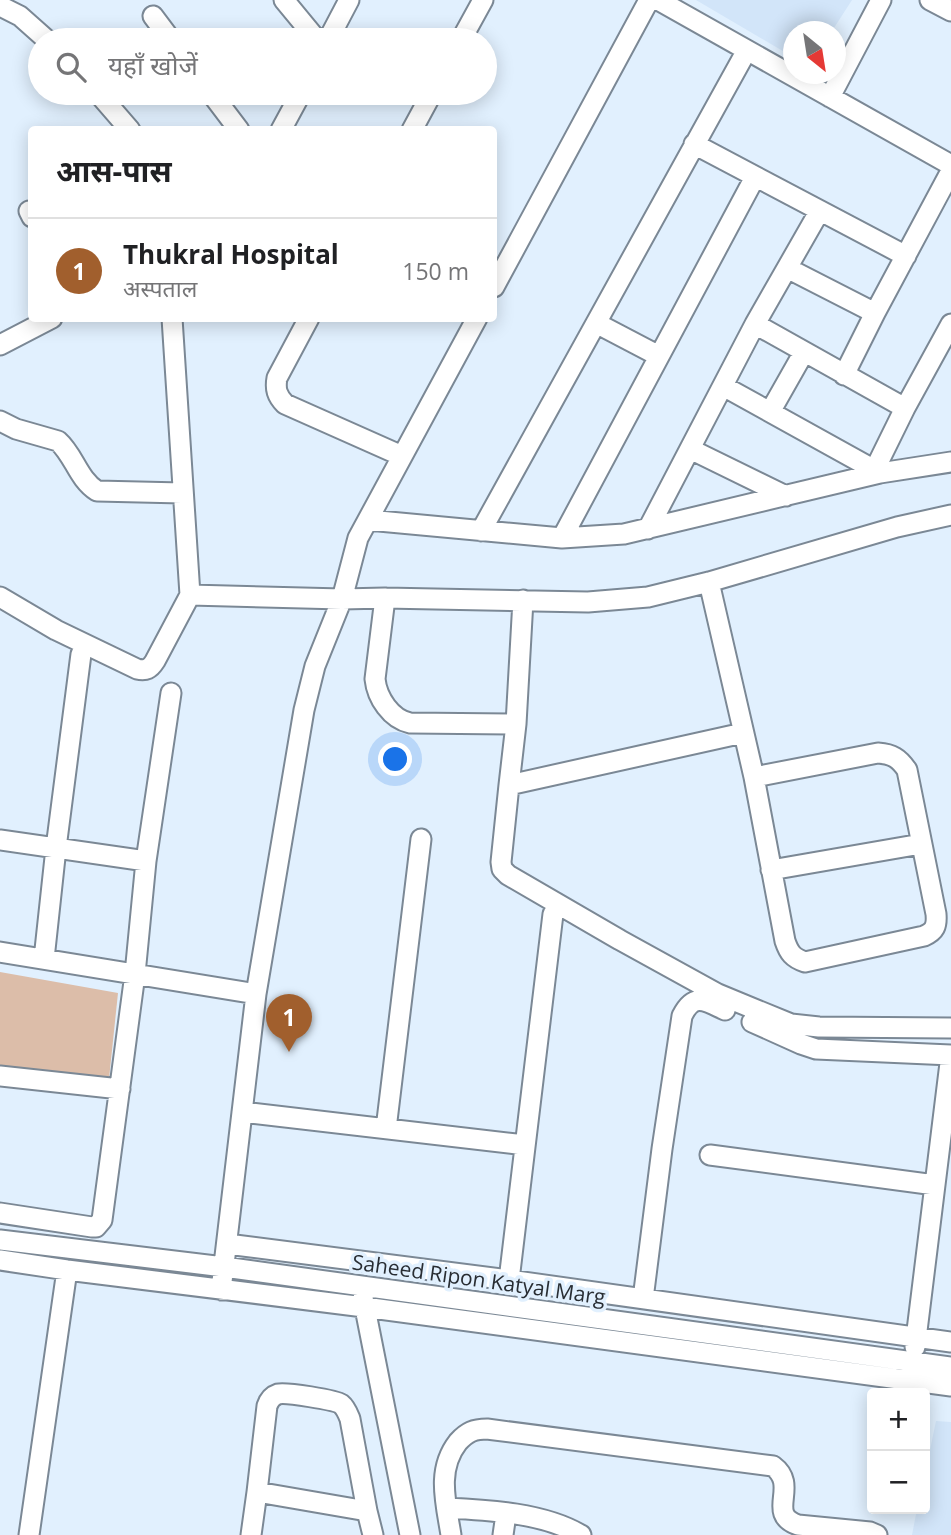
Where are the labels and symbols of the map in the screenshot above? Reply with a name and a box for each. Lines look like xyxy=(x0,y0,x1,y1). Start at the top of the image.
north arrow xyxy=(783,21,846,84)
your location xyxy=(378,742,412,776)
pin: 1 xyxy=(266,994,312,1052)
street label: Saheed Ripon Katyal Marg xyxy=(351,1247,607,1311)

